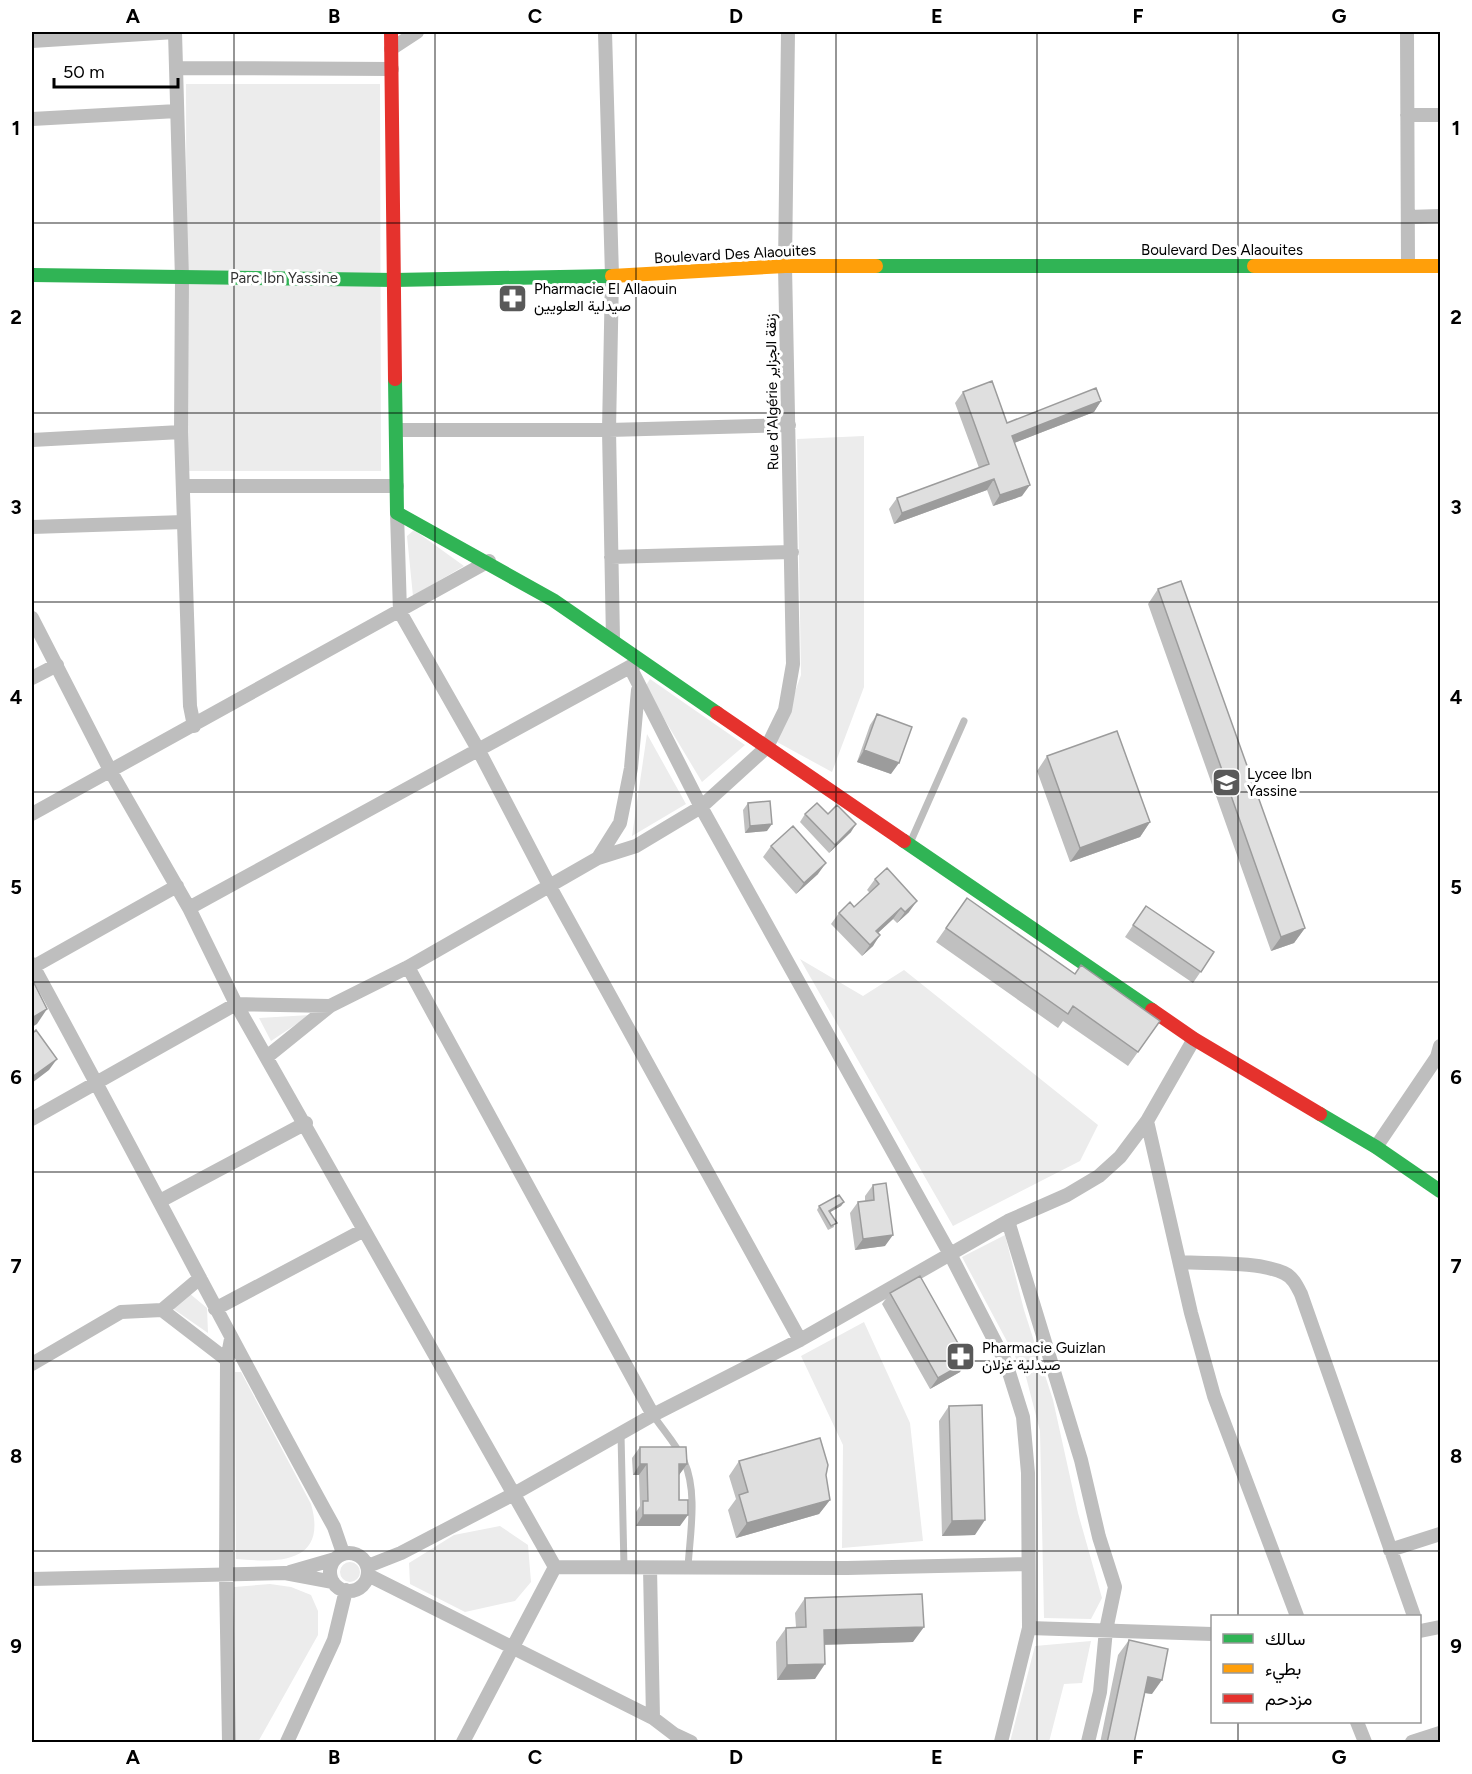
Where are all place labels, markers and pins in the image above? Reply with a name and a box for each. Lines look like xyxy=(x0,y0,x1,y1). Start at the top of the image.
place label: Pharmacie El Allaouin صيدلية العلويين xyxy=(534,280,677,316)
pharmacy icon: Pharmacie El Allaouin صيدلية العلويين xyxy=(497,282,529,314)
place label: Lycee Ibn Yassine xyxy=(1247,765,1312,800)
school or university icon: Lycee Ibn Yassine xyxy=(1210,767,1242,799)
place label: Pharmacie Guizlan صيدلية غزلان xyxy=(982,1339,1106,1374)
pharmacy icon: Pharmacie Guizlan صيدلية غزلان xyxy=(945,1341,977,1373)

